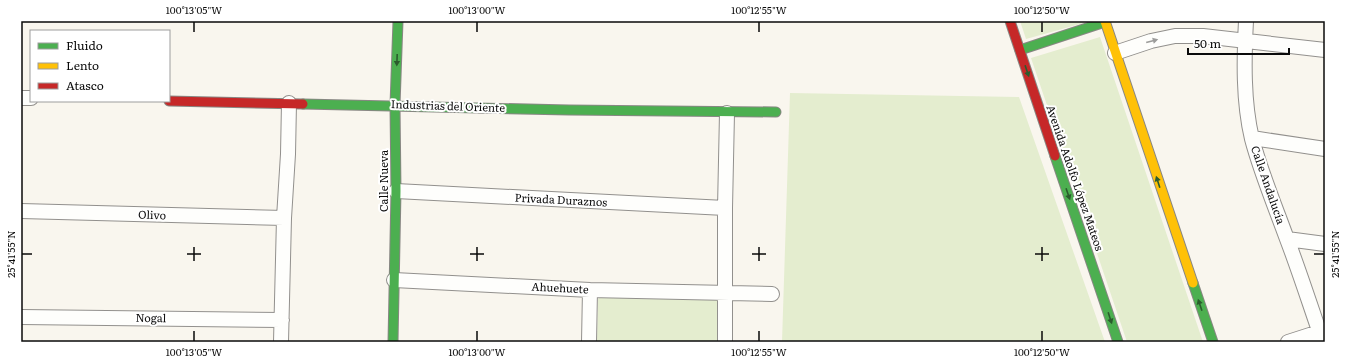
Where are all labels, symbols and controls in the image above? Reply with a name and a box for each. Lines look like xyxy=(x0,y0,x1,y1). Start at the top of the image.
text: 100°13'05"W xyxy=(166,2,222,17)
text: 100°13'00"W xyxy=(448,2,506,17)
text: 100°12'55"W xyxy=(731,2,787,17)
text: 100°12'50"W xyxy=(1014,2,1070,17)
legend xyxy=(30,30,170,102)
scale bar xyxy=(1188,30,1289,56)
text: 50 m xyxy=(1194,34,1221,52)
text: Fluido xyxy=(66,36,103,54)
one-way arrow xyxy=(1147,38,1159,44)
one-way arrow xyxy=(394,54,400,67)
text: Lento xyxy=(66,56,99,74)
one-way arrow xyxy=(1024,66,1030,78)
text: Atasco xyxy=(66,76,104,94)
street label: Industrias del Oriente xyxy=(391,95,506,115)
street label: Avenida Adolfo López Mateos xyxy=(1043,103,1108,253)
street label: Calle Andalucía xyxy=(1248,143,1290,226)
street label: Calle Nueva xyxy=(375,150,391,212)
one-way arrow xyxy=(1155,176,1161,188)
street label: Privada Duraznos xyxy=(514,189,608,209)
one-way arrow xyxy=(1066,189,1072,201)
street label: Olivo xyxy=(138,206,166,222)
text: 25°41'55"N xyxy=(3,230,18,278)
text: 25°41'55"N xyxy=(1327,230,1342,278)
street label: Ahuehuete xyxy=(531,278,589,297)
one-way arrow xyxy=(1197,299,1203,311)
street label: Nogal xyxy=(136,309,167,325)
one-way arrow xyxy=(1107,312,1113,324)
text: 100°13'05"W xyxy=(166,344,222,359)
text: 100°13'00"W xyxy=(448,344,506,359)
text: 100°12'55"W xyxy=(731,344,787,359)
text: 100°12'50"W xyxy=(1014,344,1070,359)

